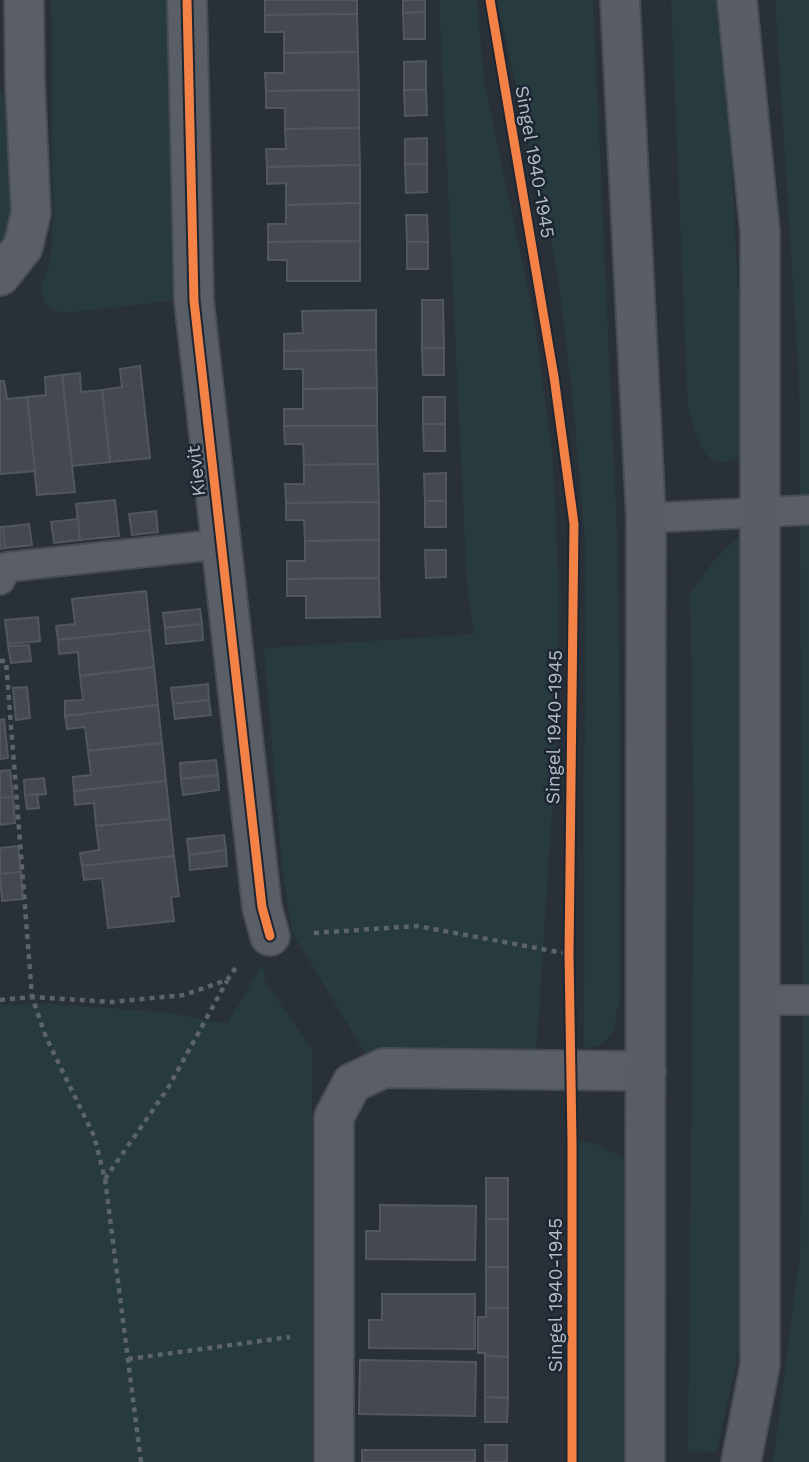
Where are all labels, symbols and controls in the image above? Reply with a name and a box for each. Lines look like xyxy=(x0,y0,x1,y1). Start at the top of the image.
street label: Singel 1940-1945 xyxy=(510,84,560,240)
street label: Kievit xyxy=(181,444,211,498)
street label: Singel 1940-1945 xyxy=(541,650,567,804)
street label: Singel 1940-1945 xyxy=(544,1218,567,1372)

